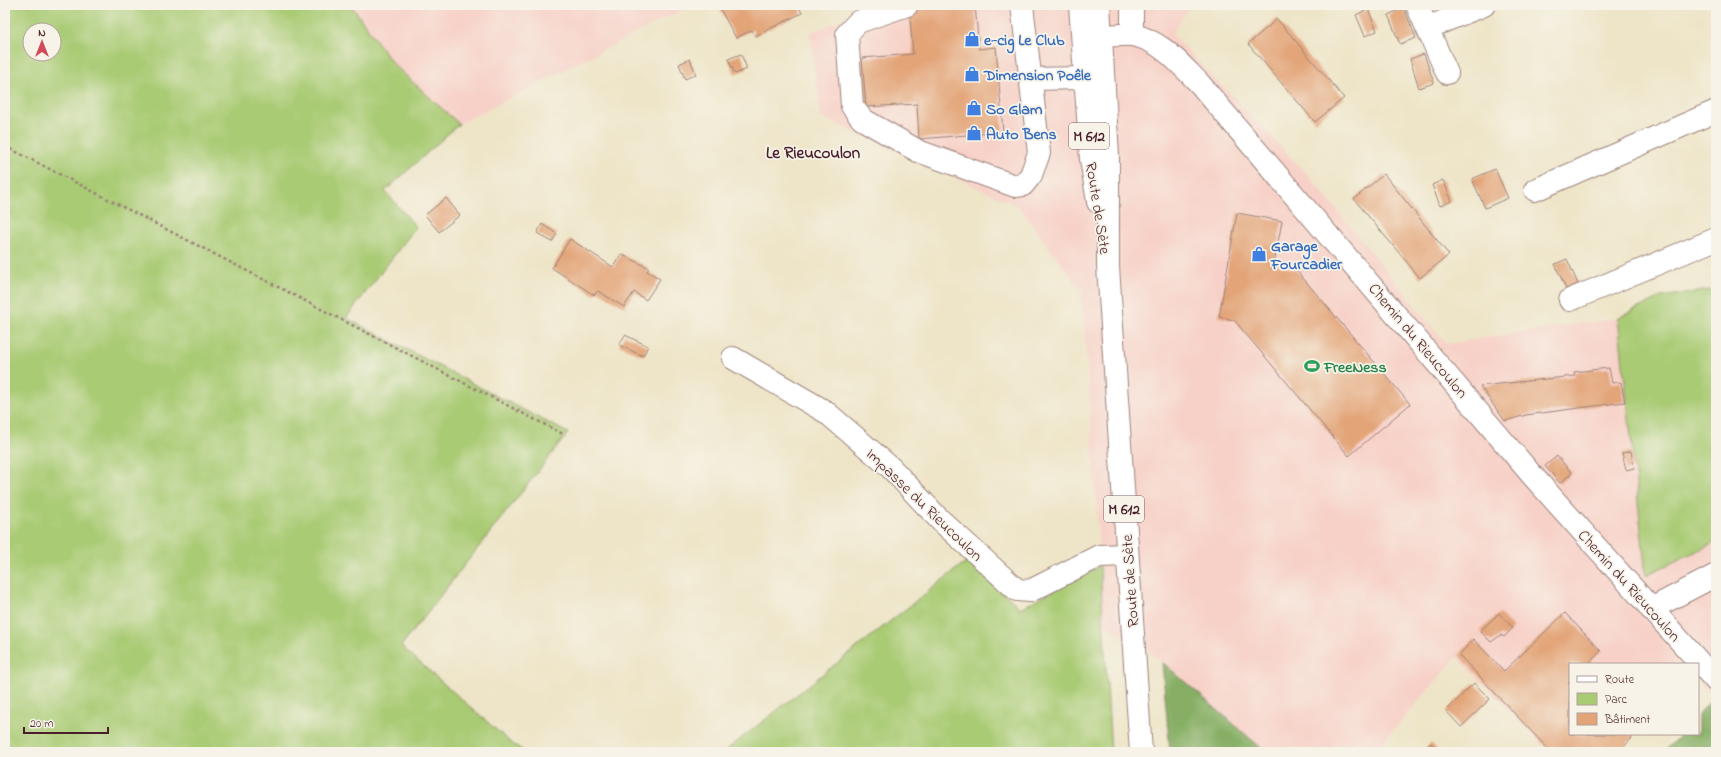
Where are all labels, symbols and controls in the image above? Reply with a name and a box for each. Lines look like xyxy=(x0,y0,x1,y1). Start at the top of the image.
north arrow xyxy=(22,22,62,62)
text: N xyxy=(38,25,46,41)
place label: e-cig Le Club xyxy=(984,29,1065,54)
shop icon: e-cig Le Club xyxy=(963,30,981,48)
place label: Dimension Poêle xyxy=(983,64,1092,88)
shop icon: Dimension Poêle xyxy=(963,65,981,83)
place label: So Glam xyxy=(986,98,1043,122)
shop icon: So Glam xyxy=(965,99,983,117)
place label: Auto Bens xyxy=(986,123,1057,147)
road number: M 612 xyxy=(1069,123,1109,149)
shop icon: Auto Bens xyxy=(965,124,983,142)
district label: Le Rieucoulon xyxy=(766,141,861,166)
street label: Route de Sète xyxy=(1078,161,1116,257)
place label: Garage Fourcadier xyxy=(1270,235,1343,277)
shop icon: Garage Fourcadier xyxy=(1250,245,1268,263)
street label: Chemin du Rieucoulon xyxy=(1362,278,1473,404)
place label: FreeNess xyxy=(1323,356,1387,380)
sports icon: FreeNess xyxy=(1303,357,1321,375)
street label: Impasse du Rieucoulon xyxy=(860,443,988,568)
road number: M 612 xyxy=(1104,496,1144,522)
street label: Chemin du Rieucoulon xyxy=(1571,525,1686,648)
street label: Route de Sète xyxy=(1116,533,1146,628)
legend xyxy=(1569,663,1699,735)
text: Route xyxy=(1605,671,1635,689)
text: Parc xyxy=(1605,691,1627,709)
scale bar xyxy=(24,709,108,735)
text: Bâtiment xyxy=(1604,711,1650,729)
text: 20 m xyxy=(30,715,53,733)

